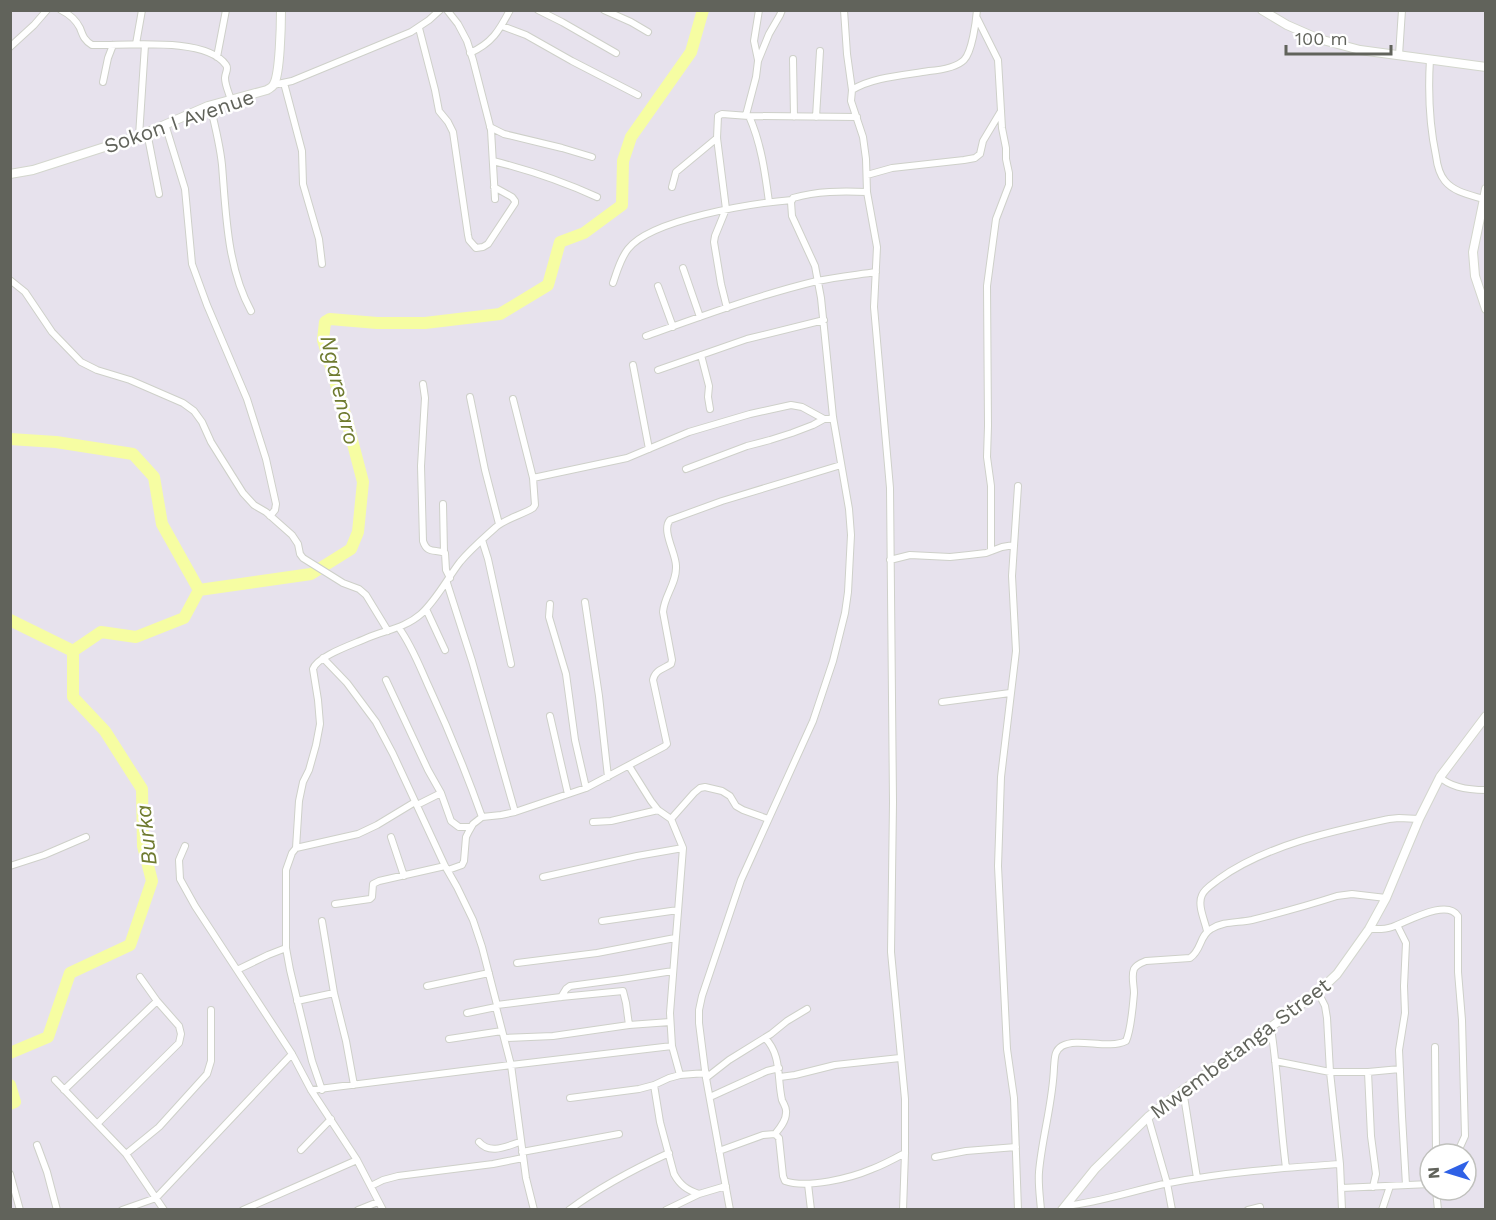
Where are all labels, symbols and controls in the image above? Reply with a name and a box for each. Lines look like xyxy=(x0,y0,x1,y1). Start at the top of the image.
scale bar xyxy=(1286,18,1391,56)
text: 100 m xyxy=(1295,28,1348,49)
street label: Sokon I Avenue xyxy=(101,84,257,158)
water label: Ngarenaro xyxy=(315,333,365,447)
water label: Burka xyxy=(130,803,162,867)
street label: Mwembetanga Street xyxy=(1145,972,1335,1124)
north arrow xyxy=(1418,1142,1478,1202)
text: N xyxy=(1424,1166,1443,1180)

